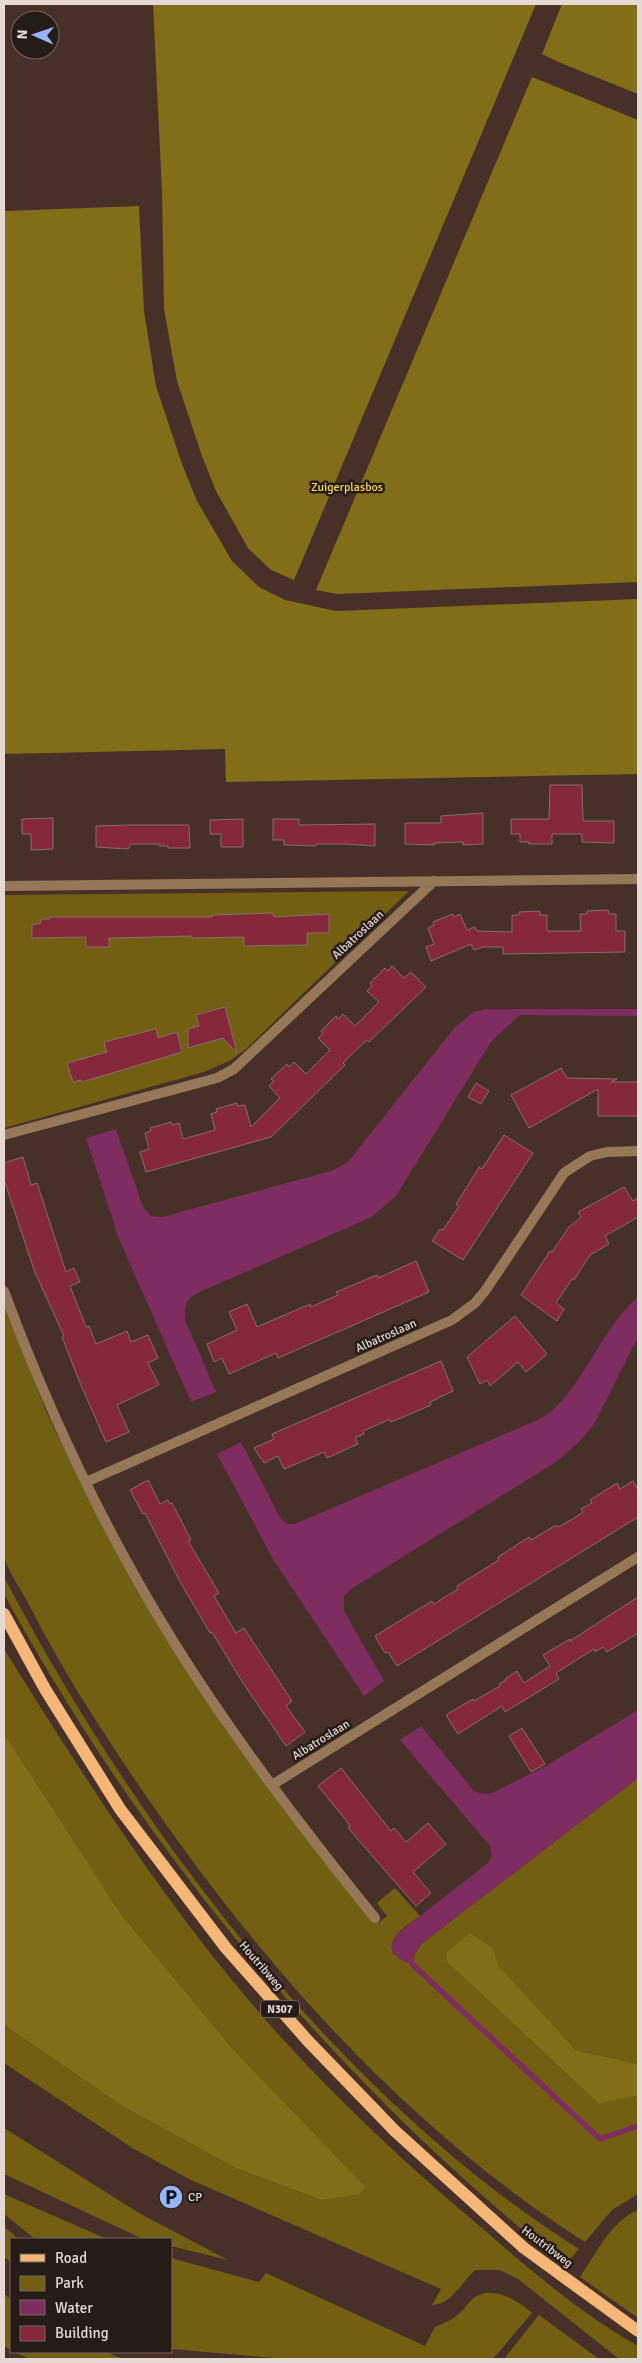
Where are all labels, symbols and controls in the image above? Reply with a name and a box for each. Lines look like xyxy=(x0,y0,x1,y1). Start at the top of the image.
north arrow xyxy=(10,10,60,60)
text: N xyxy=(14,29,31,40)
park label: Zuigerplasbos xyxy=(311,480,383,495)
street label: Albatroslaan xyxy=(329,907,387,963)
street label: Albatroslaan xyxy=(353,1316,419,1356)
street label: Albatroslaan xyxy=(289,1716,353,1764)
street label: Houtribweg xyxy=(236,1938,286,1994)
road number: N307 xyxy=(261,2000,299,2018)
parking icon: CP xyxy=(158,2184,184,2210)
place label: CP xyxy=(188,2190,202,2205)
street label: Houtribweg xyxy=(518,2223,576,2271)
legend xyxy=(10,2238,172,2353)
text: Road xyxy=(55,2249,87,2267)
text: Park xyxy=(55,2274,84,2292)
text: Water xyxy=(55,2299,93,2317)
text: Building xyxy=(55,2324,109,2342)

